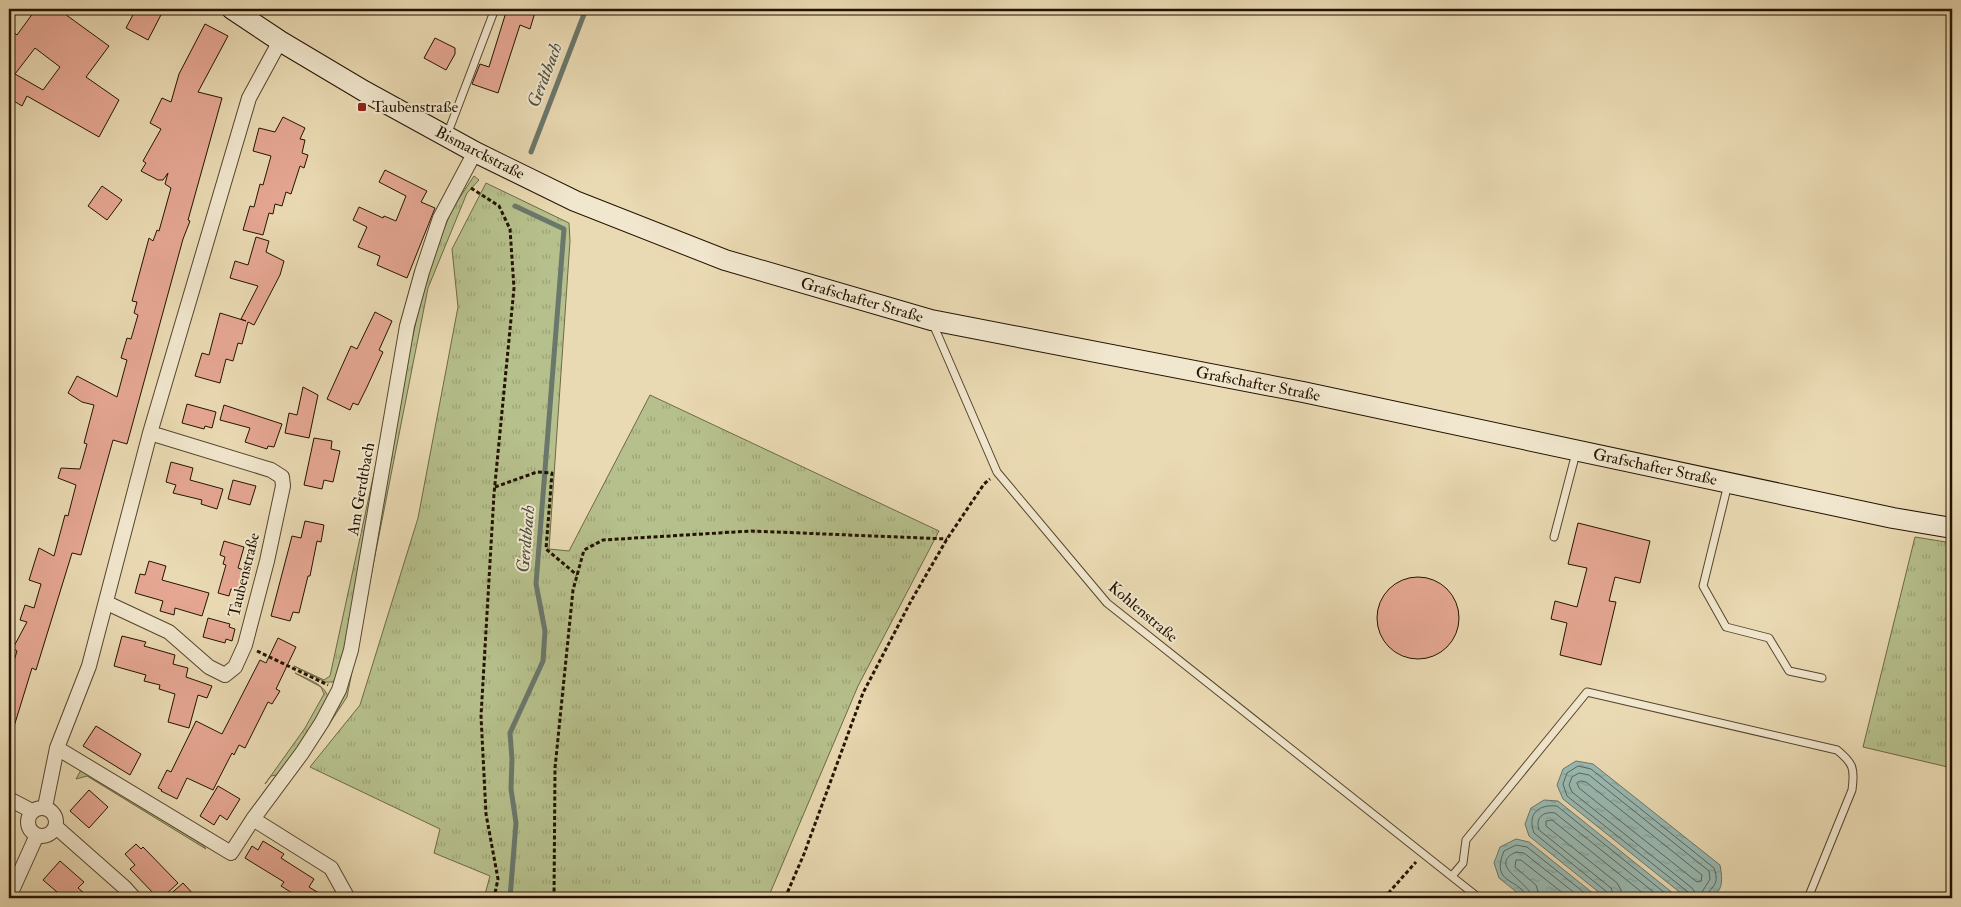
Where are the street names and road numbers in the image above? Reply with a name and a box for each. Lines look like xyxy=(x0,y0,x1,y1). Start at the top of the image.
street label: Bismarckstraße xyxy=(432,122,528,184)
street label: Grafschafter Straße xyxy=(798,273,926,327)
street label: Grafschafter Straße xyxy=(1194,362,1322,406)
street label: Am Gerdtbach xyxy=(343,440,379,538)
street label: Grafschafter Straße xyxy=(1591,444,1719,490)
street label: Taubenstraße xyxy=(224,530,264,619)
street label: Kohlenstraße xyxy=(1104,577,1182,647)

